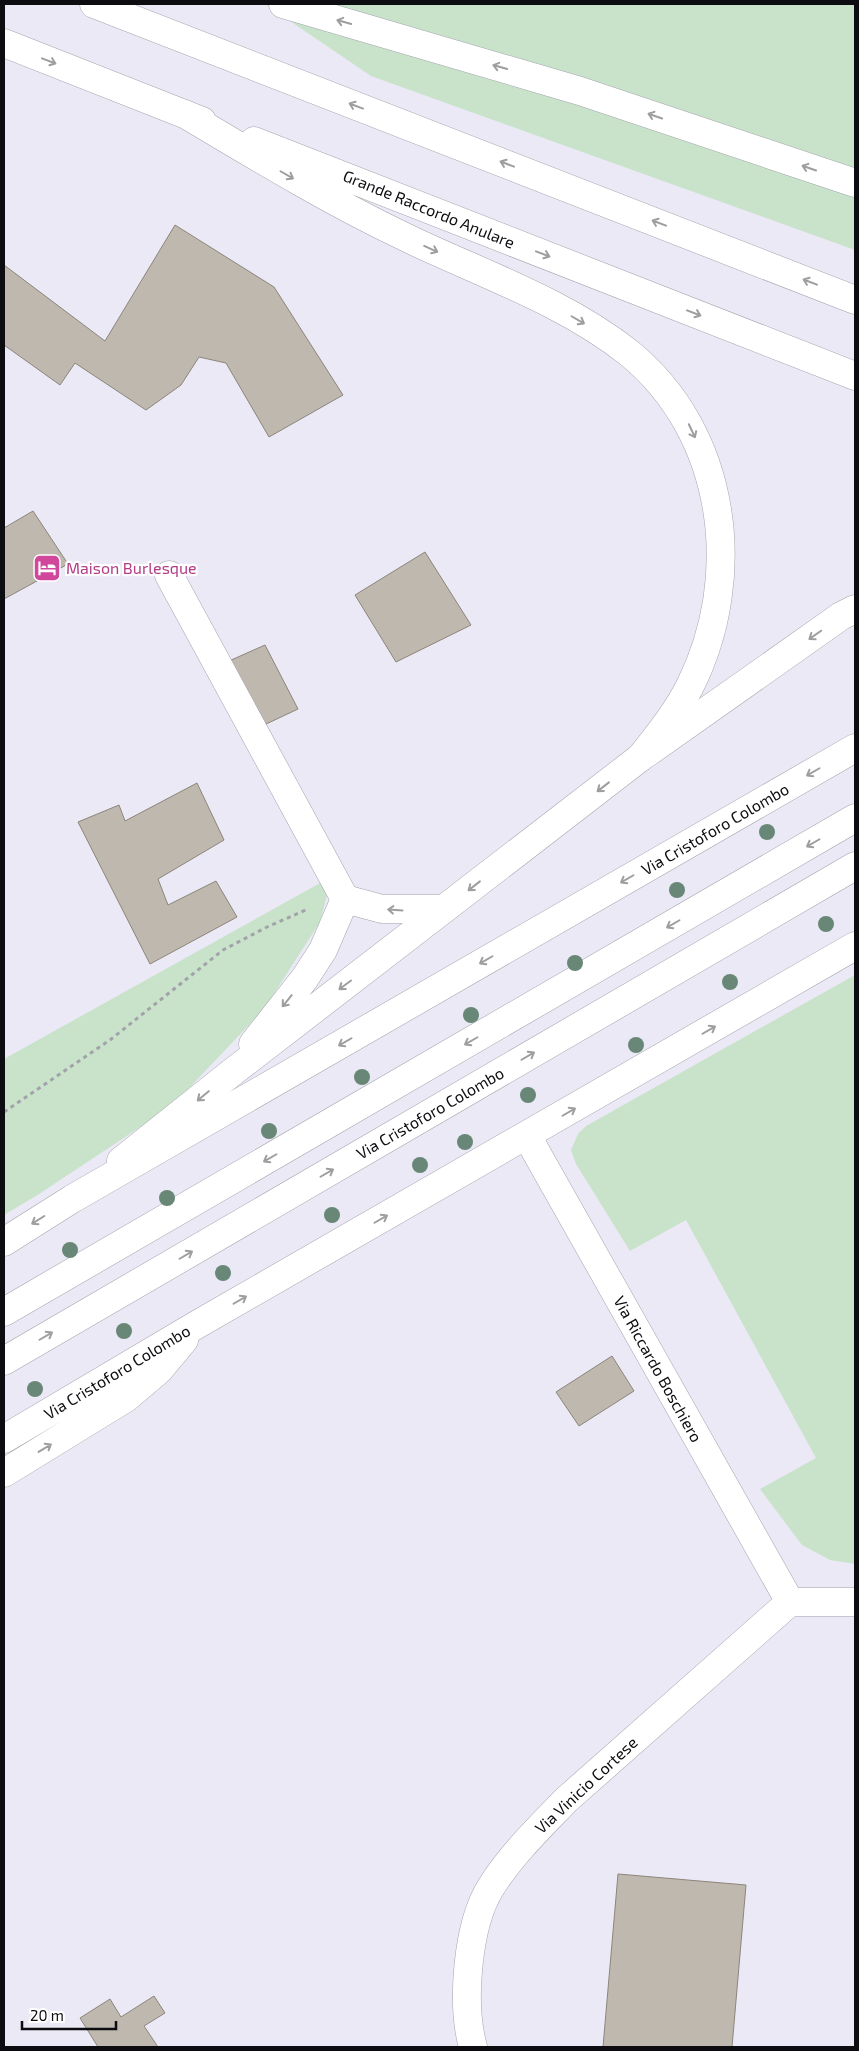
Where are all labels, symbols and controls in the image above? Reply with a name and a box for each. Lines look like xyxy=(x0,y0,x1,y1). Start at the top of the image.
one-way arrow xyxy=(336,16,352,26)
one-way arrow xyxy=(41,57,56,66)
one-way arrow xyxy=(492,62,508,72)
one-way arrow xyxy=(348,101,364,110)
one-way arrow xyxy=(648,111,663,120)
one-way arrow xyxy=(500,159,515,169)
one-way arrow xyxy=(801,162,817,172)
street label: Grande Raccordo Anulare xyxy=(341,165,518,252)
one-way arrow xyxy=(279,171,293,181)
one-way arrow xyxy=(651,218,667,227)
one-way arrow xyxy=(423,245,438,255)
one-way arrow xyxy=(535,250,550,259)
one-way arrow xyxy=(803,277,818,287)
one-way arrow xyxy=(686,309,701,318)
one-way arrow xyxy=(570,315,584,325)
one-way arrow xyxy=(688,423,697,438)
hotel icon: Maison Burlesque xyxy=(32,553,62,583)
place label: Maison Burlesque xyxy=(66,558,197,577)
one-way arrow xyxy=(808,630,822,640)
one-way arrow xyxy=(806,768,821,777)
street label: Via Cristoforo Colombo xyxy=(638,779,792,879)
one-way arrow xyxy=(596,782,610,792)
one-way arrow xyxy=(807,838,821,848)
one-way arrow xyxy=(620,875,634,885)
one-way arrow xyxy=(468,881,481,892)
one-way arrow xyxy=(387,905,403,914)
one-way arrow xyxy=(666,920,680,930)
one-way arrow xyxy=(479,956,494,966)
one-way arrow xyxy=(339,980,352,991)
one-way arrow xyxy=(281,994,292,1007)
one-way arrow xyxy=(702,1025,716,1035)
one-way arrow xyxy=(464,1036,479,1046)
one-way arrow xyxy=(339,1037,353,1047)
one-way arrow xyxy=(520,1051,535,1061)
street label: Via Cristoforo Colombo xyxy=(353,1063,507,1163)
one-way arrow xyxy=(197,1090,210,1102)
one-way arrow xyxy=(561,1106,575,1116)
one-way arrow xyxy=(264,1153,278,1163)
one-way arrow xyxy=(319,1168,334,1178)
one-way arrow xyxy=(374,1214,388,1224)
one-way arrow xyxy=(31,1215,45,1226)
one-way arrow xyxy=(179,1249,193,1259)
street label: Via Riccardo Boschiero xyxy=(610,1292,707,1445)
one-way arrow xyxy=(233,1295,248,1305)
street label: Via Cristoforo Colombo xyxy=(40,1320,193,1423)
one-way arrow xyxy=(38,1331,52,1341)
one-way arrow xyxy=(38,1442,52,1452)
street label: Via Vinicio Cortese xyxy=(530,1732,641,1837)
scale bar xyxy=(22,1998,116,2030)
text: 20 m xyxy=(30,2006,64,2024)

